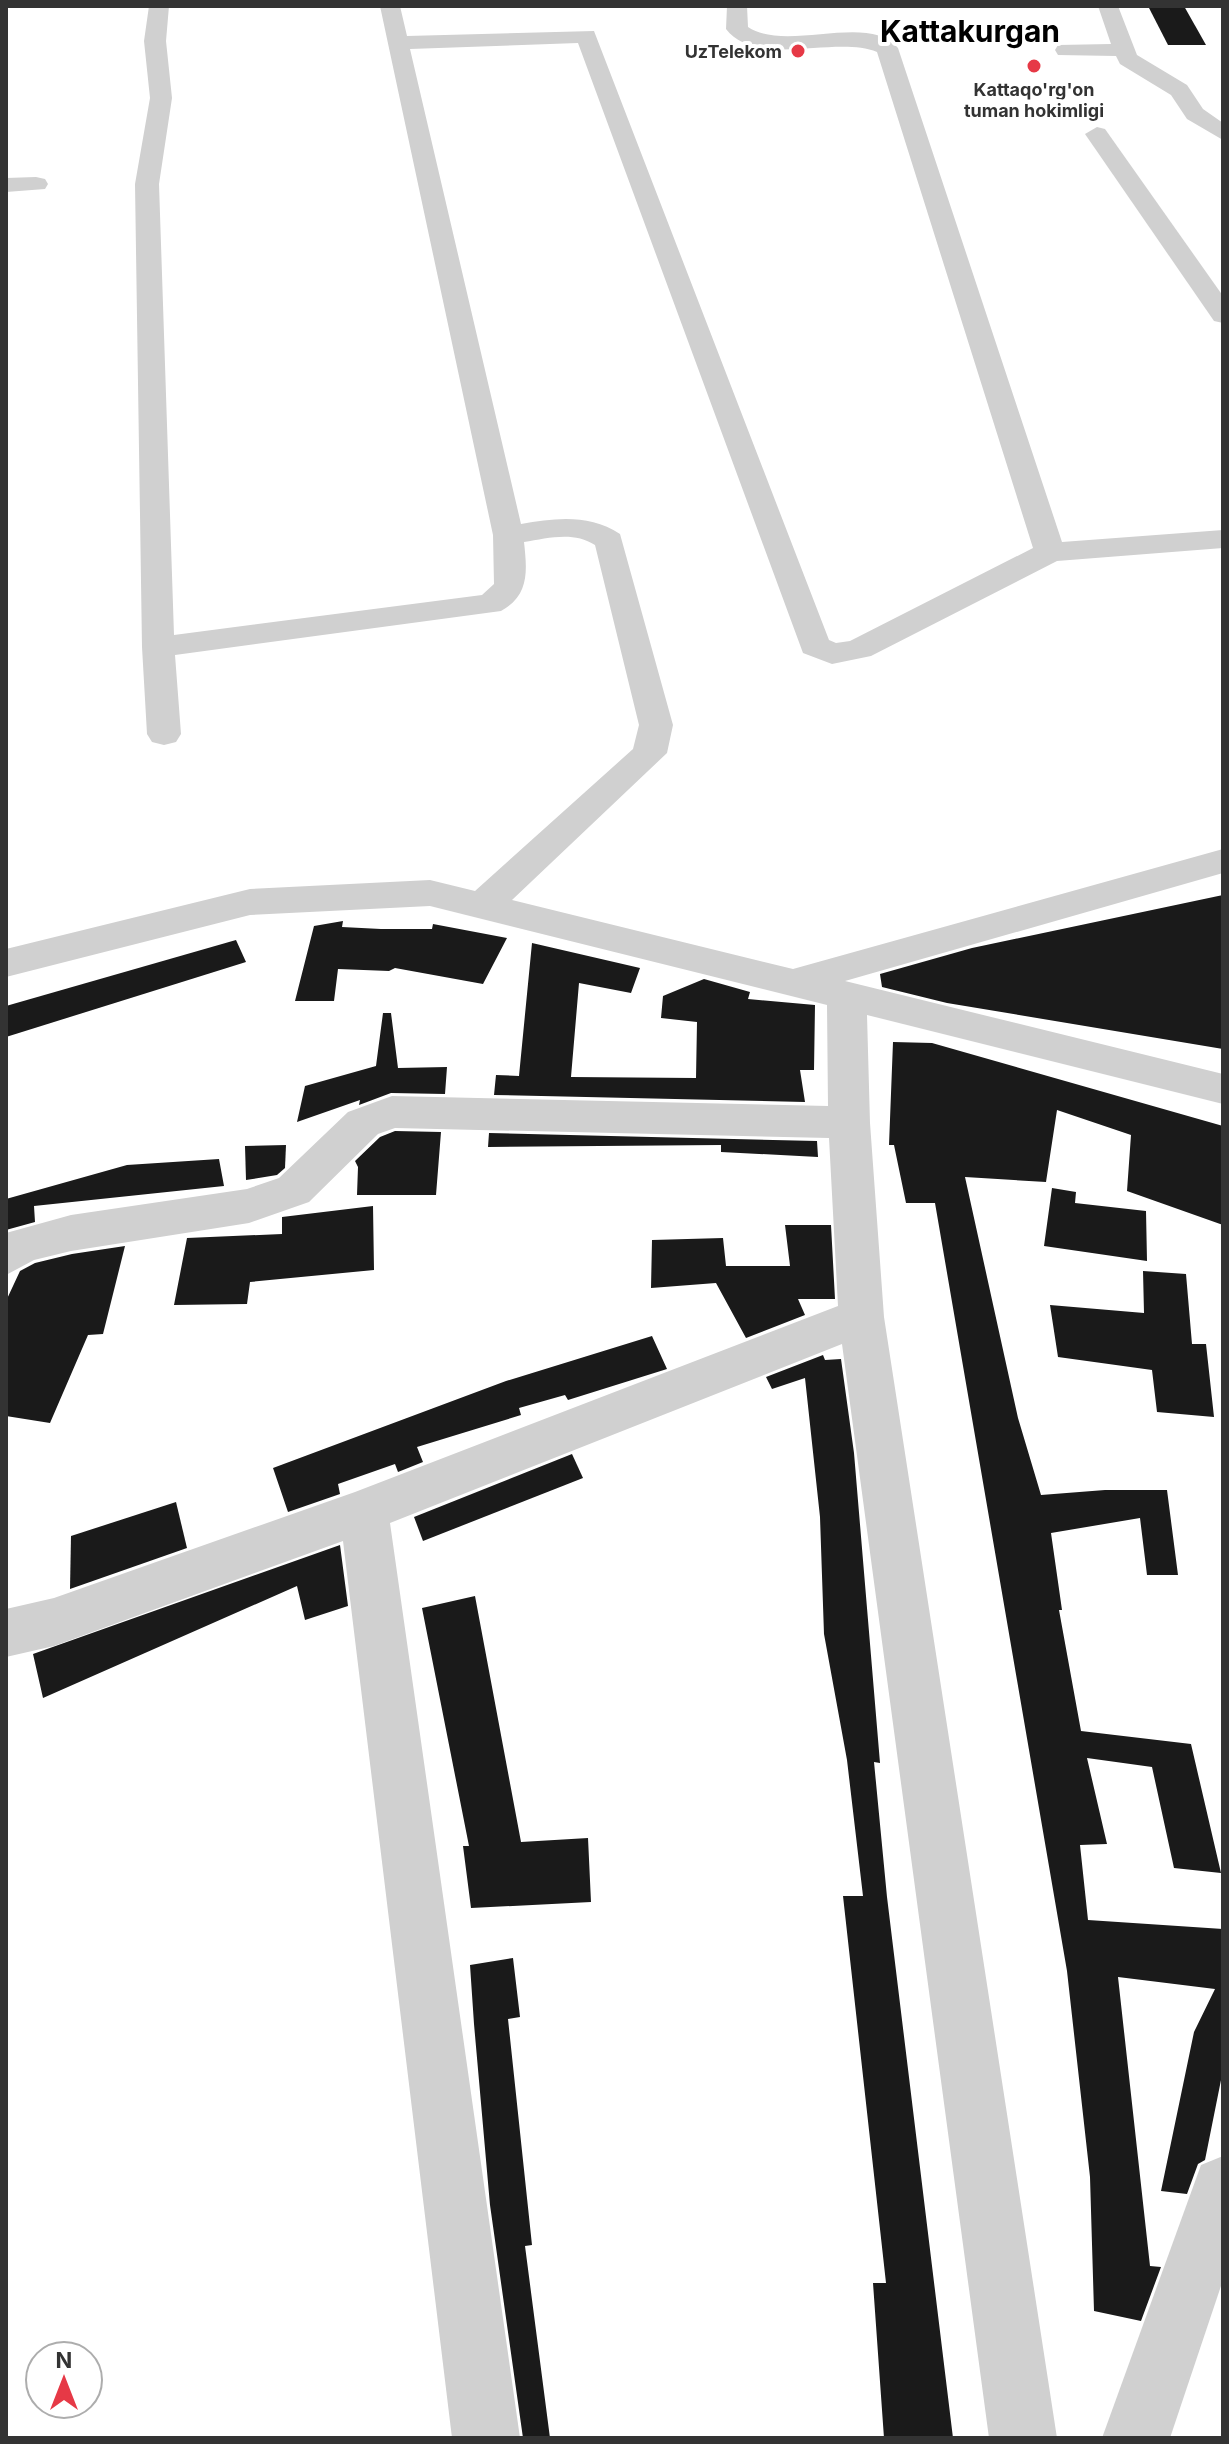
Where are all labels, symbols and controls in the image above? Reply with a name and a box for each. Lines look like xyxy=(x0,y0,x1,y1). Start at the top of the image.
district label: Kattakurgan xyxy=(880,13,1060,49)
place label: UzTelekom xyxy=(685,41,782,62)
marker: UzTelekom xyxy=(789,42,807,60)
marker: Kattaqo'rg'on tuman hokimligi xyxy=(1025,57,1043,75)
place label: Kattaqo'rg'on tuman hokimligi xyxy=(964,79,1104,121)
north arrow xyxy=(24,2340,104,2420)
text: N xyxy=(56,2347,72,2373)

